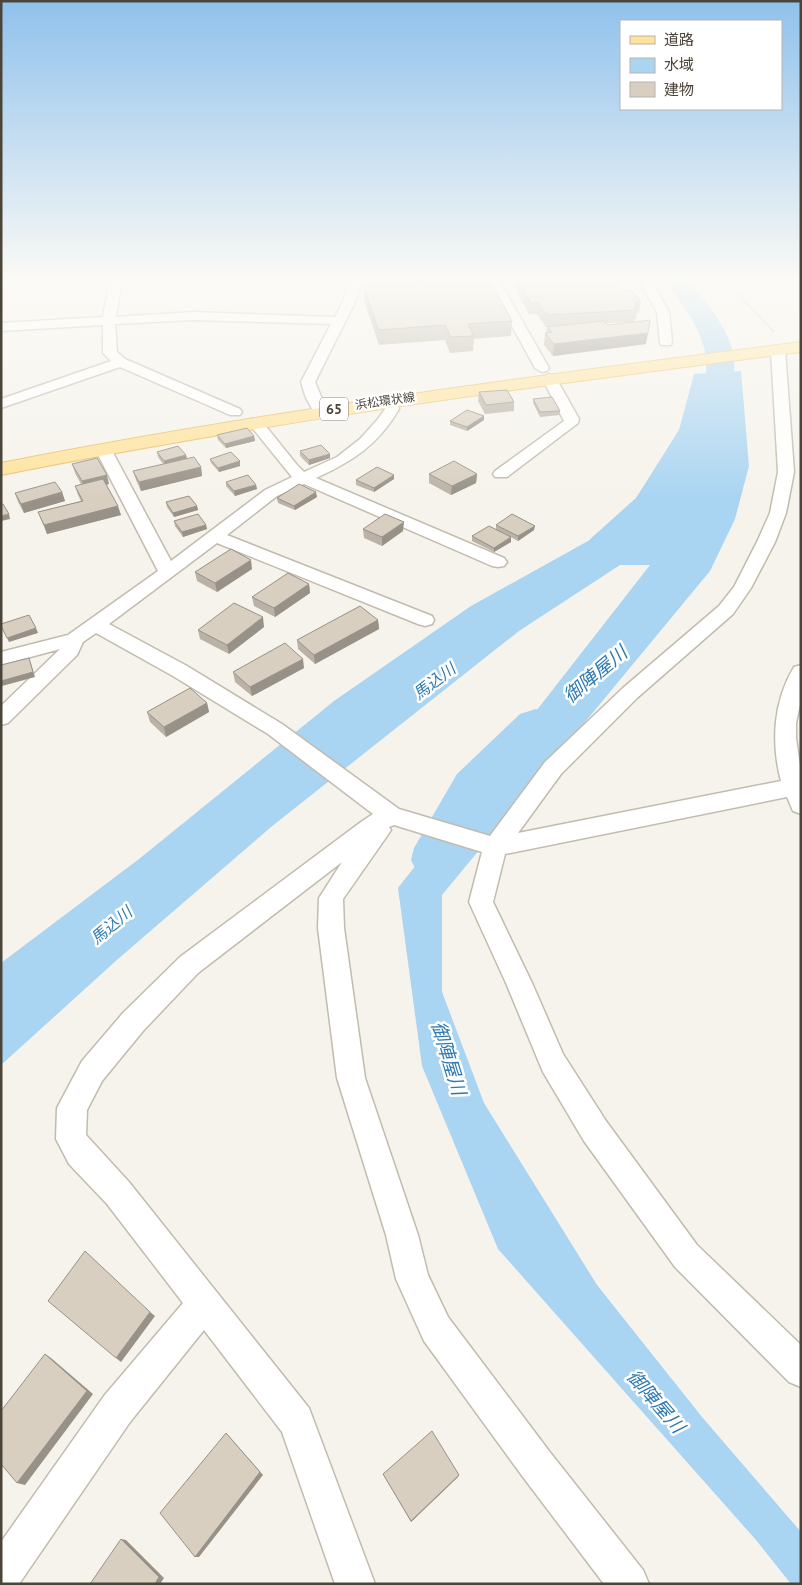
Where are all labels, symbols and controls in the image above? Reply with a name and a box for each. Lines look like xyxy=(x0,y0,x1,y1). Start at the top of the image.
legend xyxy=(620,20,782,110)
text: 道路 xyxy=(664,30,694,49)
text: 水域 xyxy=(664,55,694,74)
text: 建物 xyxy=(664,80,694,99)
street label: 浜松環状線 xyxy=(354,389,416,412)
road number: 65 xyxy=(320,398,348,420)
water label: 御陣屋川 xyxy=(558,639,633,708)
water label: 馬込川 xyxy=(409,657,461,703)
water label: 馬込川 xyxy=(86,901,137,948)
water label: 御陣屋川 xyxy=(426,1018,472,1100)
water label: 御陣屋川 xyxy=(622,1364,691,1439)

